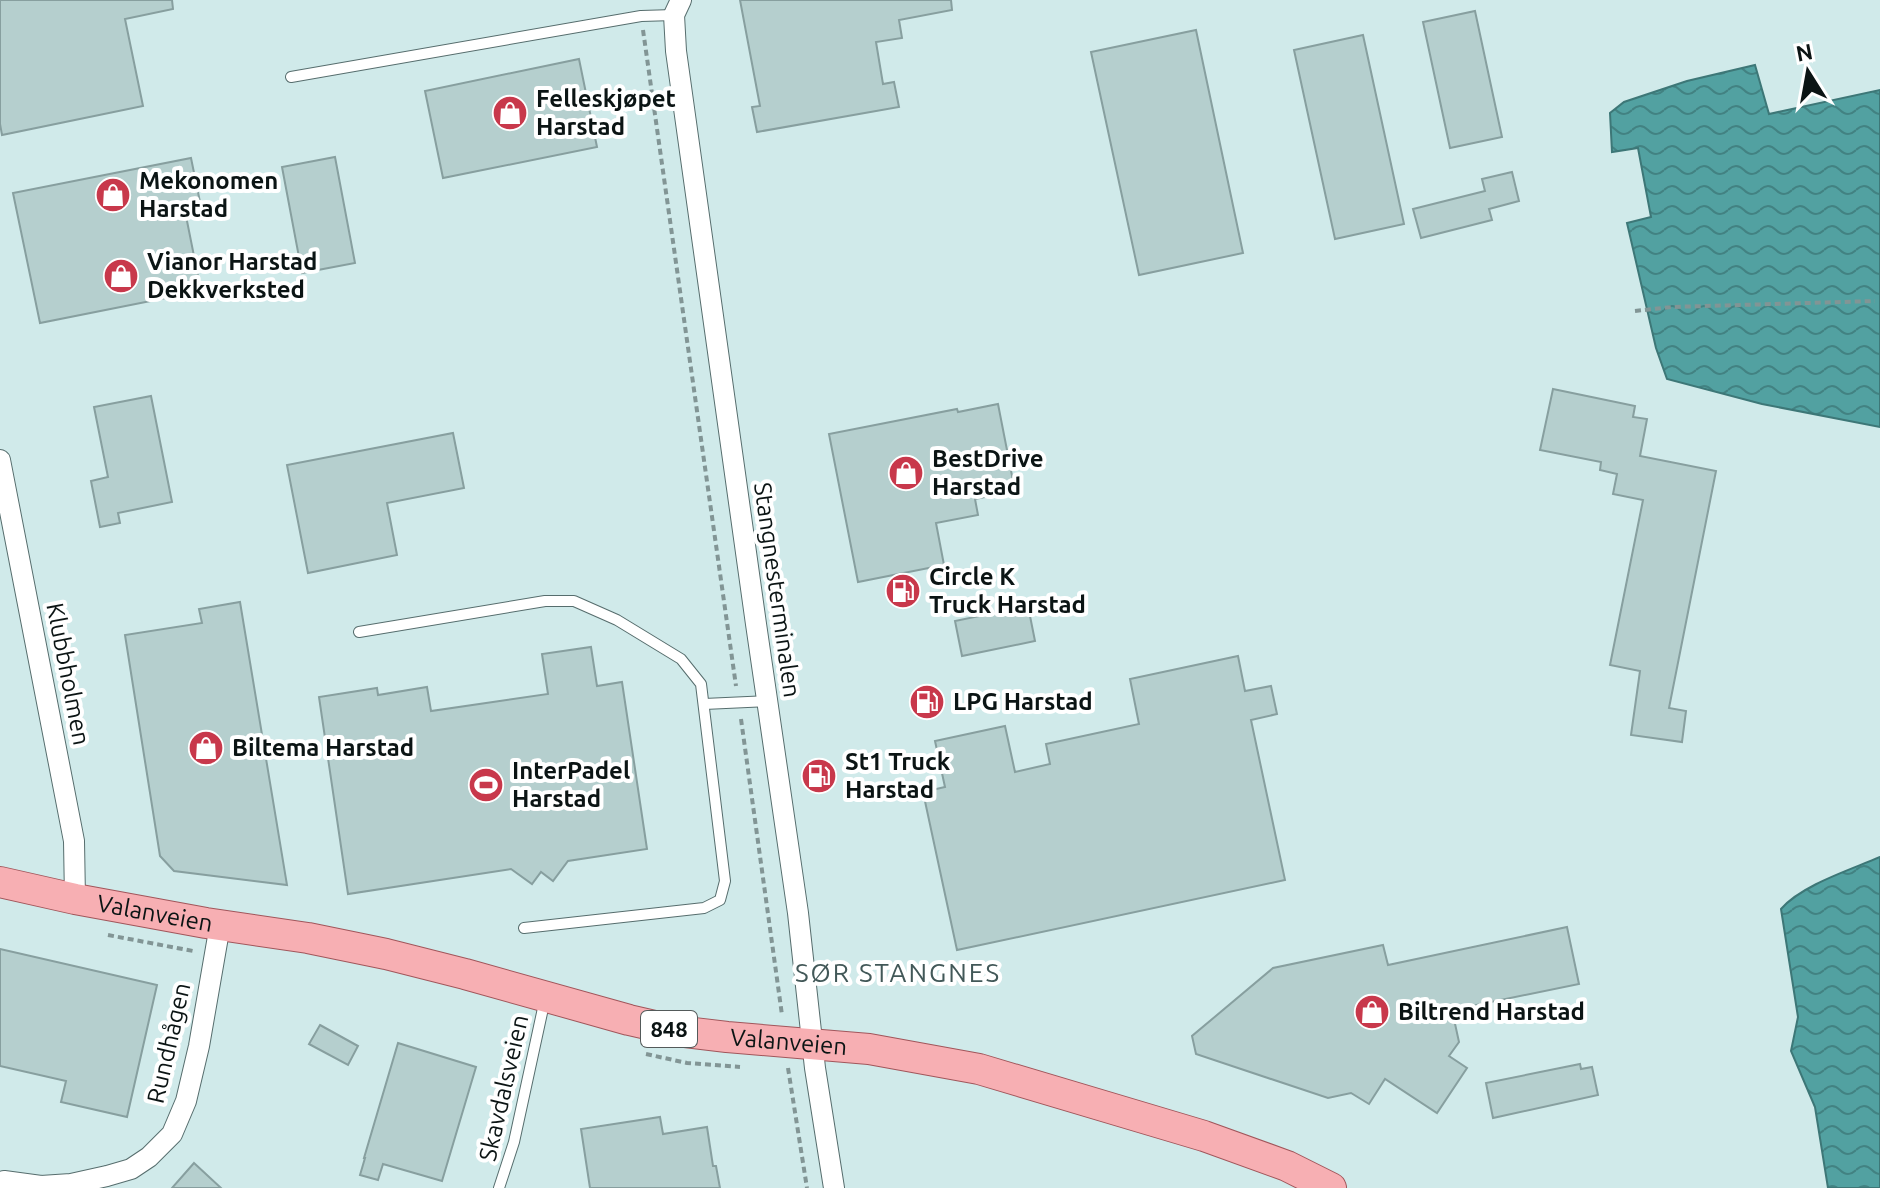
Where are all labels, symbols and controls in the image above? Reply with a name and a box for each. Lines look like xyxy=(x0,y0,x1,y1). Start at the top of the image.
north arrow xyxy=(1768,32,1848,112)
text: N xyxy=(1794,38,1815,66)
place label: Felleskjøpet Harstad xyxy=(536,85,676,140)
shop icon: Felleskjøpet Harstad xyxy=(491,94,529,132)
place label: Mekonomen Harstad xyxy=(139,167,278,222)
shop icon: Mekonomen Harstad xyxy=(94,176,132,214)
place label: Vianor Harstad Dekkverksted xyxy=(147,248,317,303)
shop icon: Vianor Harstad Dekkverksted xyxy=(102,257,140,295)
place label: BestDrive Harstad xyxy=(932,445,1044,500)
shop icon: BestDrive Harstad xyxy=(887,454,925,492)
street label: Stangnesterminalen xyxy=(749,481,806,699)
place label: Circle K Truck Harstad xyxy=(929,563,1086,618)
fuel station icon: Circle K Truck Harstad xyxy=(884,572,922,610)
street label: Klubbholmen xyxy=(41,600,96,747)
fuel station icon: LPG Harstad xyxy=(908,683,946,721)
place label: LPG Harstad xyxy=(953,688,1093,715)
shop icon: Biltema Harstad xyxy=(187,729,225,767)
place label: Biltema Harstad xyxy=(232,734,414,761)
place label: St1 Truck Harstad xyxy=(845,748,951,803)
place label: InterPadel Harstad xyxy=(512,757,630,812)
fuel station icon: St1 Truck Harstad xyxy=(800,757,838,795)
sports icon: InterPadel Harstad xyxy=(467,766,505,804)
street label: Valanveien xyxy=(95,889,215,937)
district label: SØR STANGNES xyxy=(795,958,1001,987)
street label: Rundhågen xyxy=(142,980,196,1106)
shop icon: Biltrend Harstad xyxy=(1353,993,1391,1031)
place label: Biltrend Harstad xyxy=(1398,998,1585,1025)
road number: 848 xyxy=(641,1011,697,1047)
street label: Skavdalsveien xyxy=(474,1012,533,1164)
street label: Valanveien xyxy=(729,1023,848,1060)

